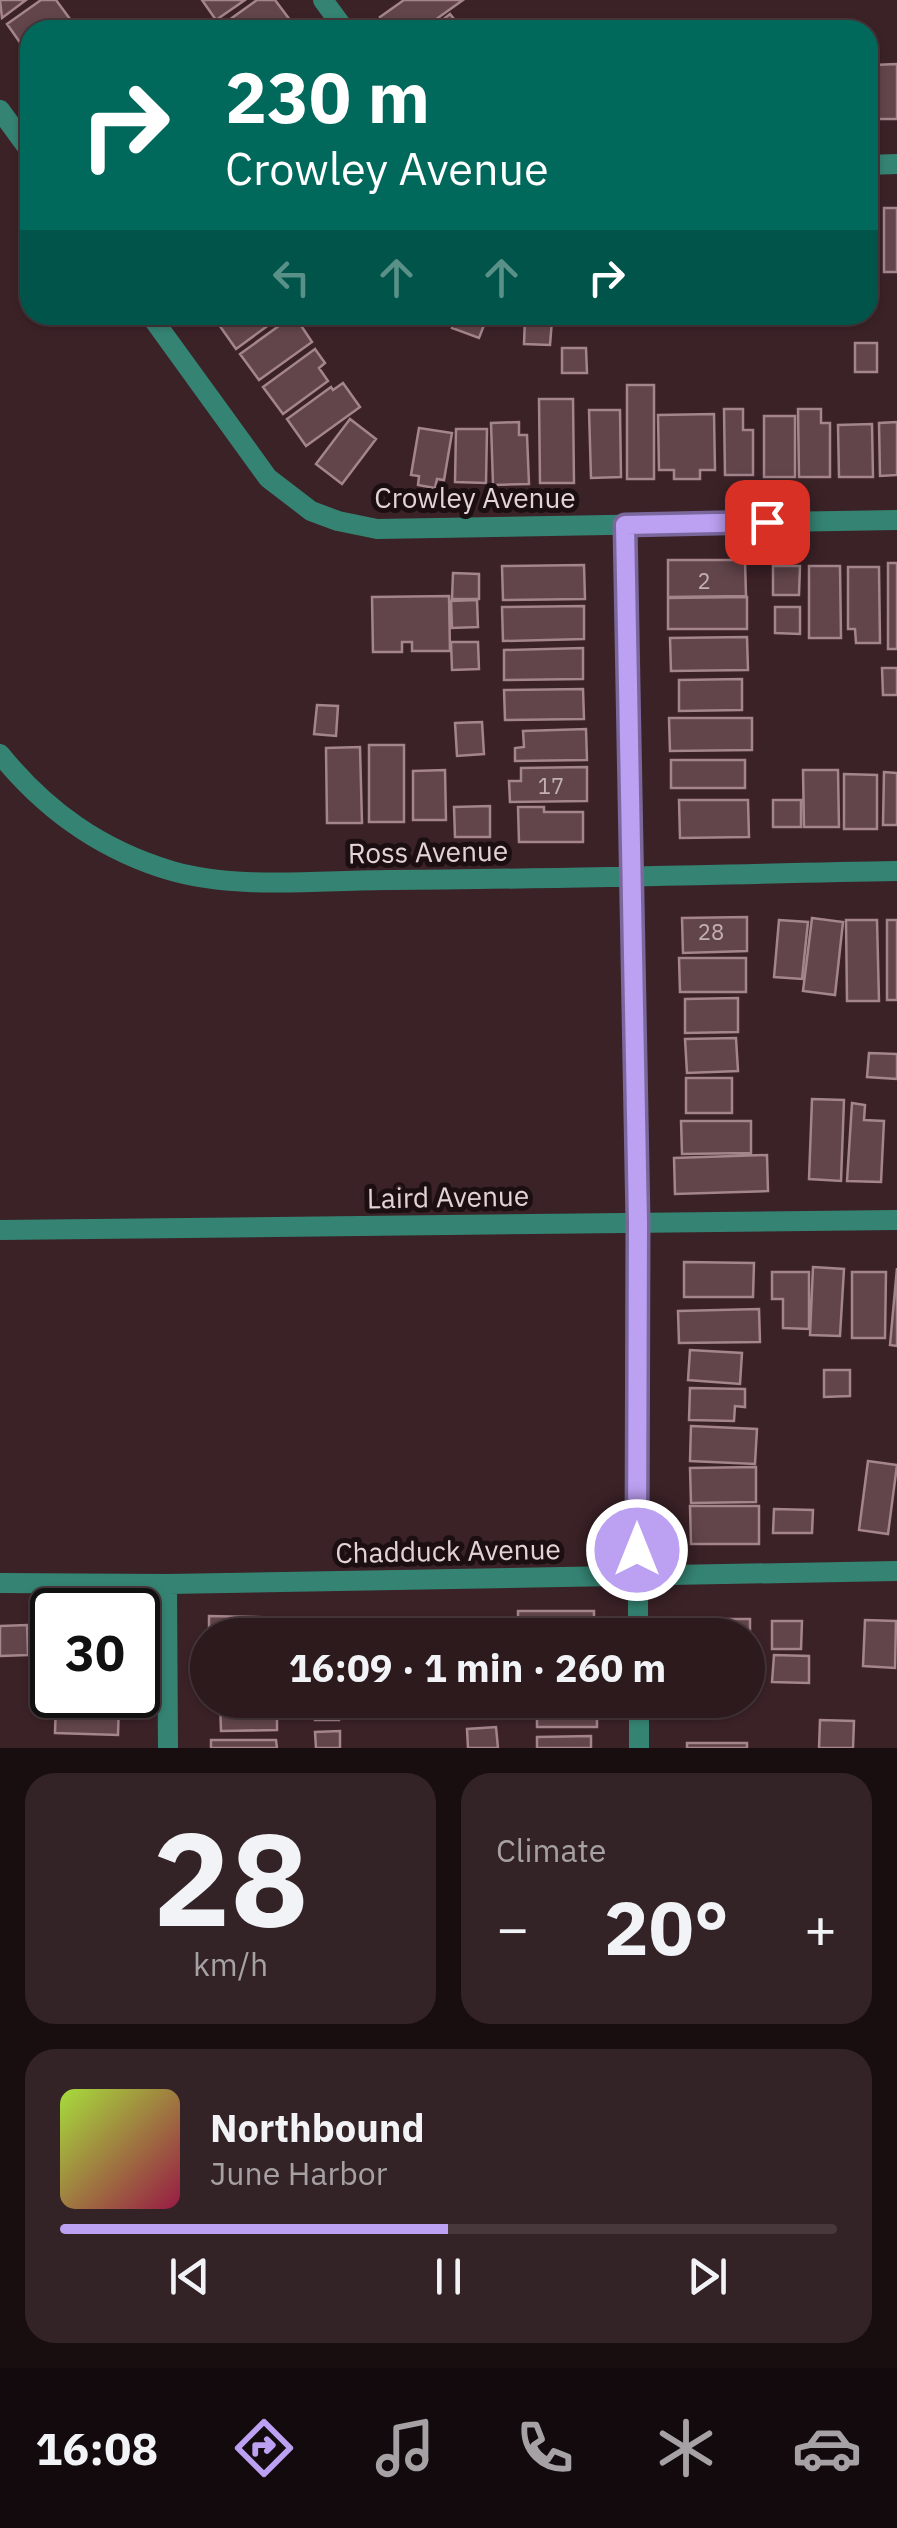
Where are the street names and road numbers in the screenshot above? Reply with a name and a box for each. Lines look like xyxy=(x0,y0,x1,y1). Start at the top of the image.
street label: Crowley Avenue xyxy=(374,479,576,516)
street label: Ross Avenue xyxy=(347,832,508,871)
street label: Laird Avenue xyxy=(366,1177,530,1216)
street label: Chadduck Avenue xyxy=(335,1530,561,1571)

